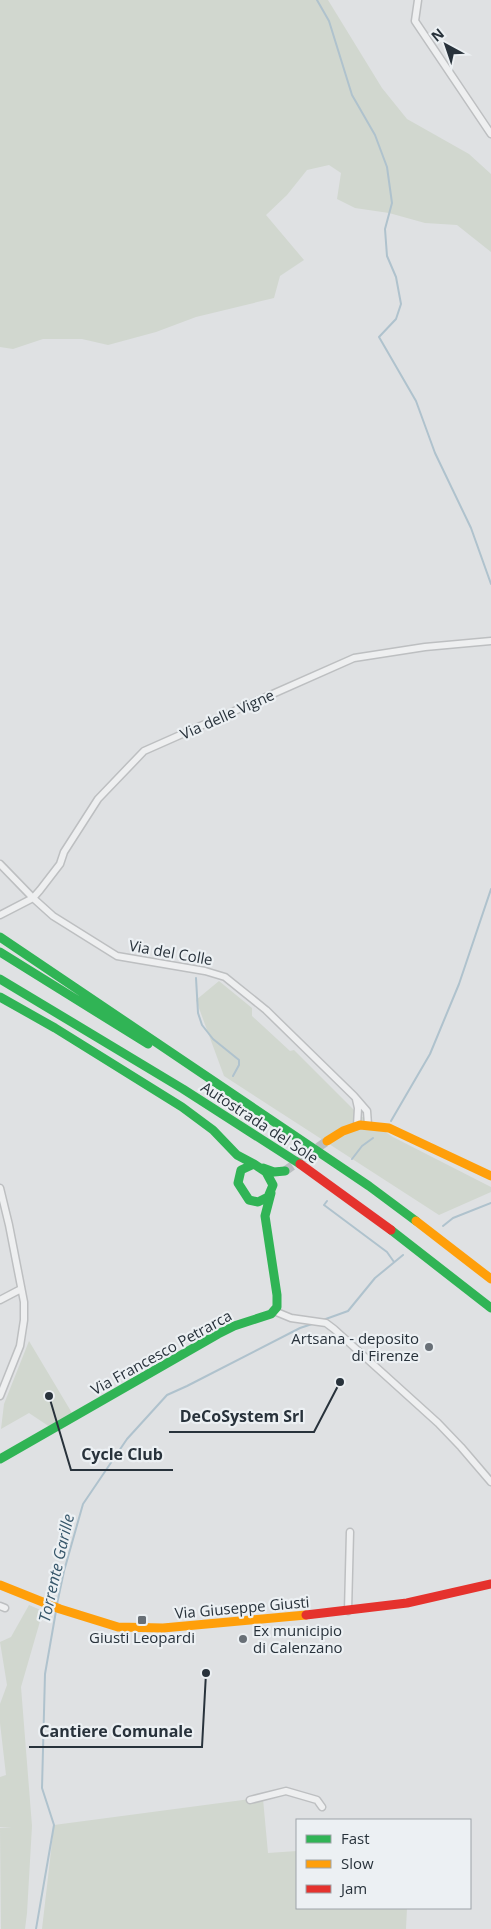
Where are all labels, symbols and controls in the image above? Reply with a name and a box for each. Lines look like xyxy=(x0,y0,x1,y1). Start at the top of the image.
north arrow xyxy=(421,20,471,70)
text: N xyxy=(427,24,448,46)
street label: Via delle Vigne xyxy=(177,684,277,744)
street label: Via del Colle xyxy=(128,935,214,969)
street label: Autostrada del Sole xyxy=(197,1077,323,1167)
street label: Via Francesco Petrarca xyxy=(87,1305,235,1399)
place label: Artsana - deposito di Firenze xyxy=(291,1328,419,1365)
marker: Artsana - deposito di Firenze xyxy=(423,1341,435,1353)
callout: DeCoSystem Srl xyxy=(169,1401,314,1432)
text: DeCoSystem Srl xyxy=(180,1405,304,1427)
callout: Cycle Club xyxy=(71,1439,173,1470)
text: Cycle Club xyxy=(81,1443,163,1465)
water label: Torrente Garille xyxy=(33,1512,79,1624)
street label: Via Giuseppe Giusti xyxy=(174,1591,310,1623)
marker: Giusti Leopardi xyxy=(136,1614,148,1626)
place label: Ex municipio di Calenzano xyxy=(253,1620,343,1657)
place label: Giusti Leopardi xyxy=(89,1627,195,1647)
marker: Ex municipio di Calenzano xyxy=(237,1633,249,1645)
callout: Cantiere Comunale xyxy=(29,1716,202,1747)
text: Cantiere Comunale xyxy=(39,1720,193,1742)
legend xyxy=(296,1819,471,1909)
text: Fast xyxy=(341,1828,370,1848)
text: Slow xyxy=(341,1853,374,1873)
text: Jam xyxy=(339,1878,367,1898)

